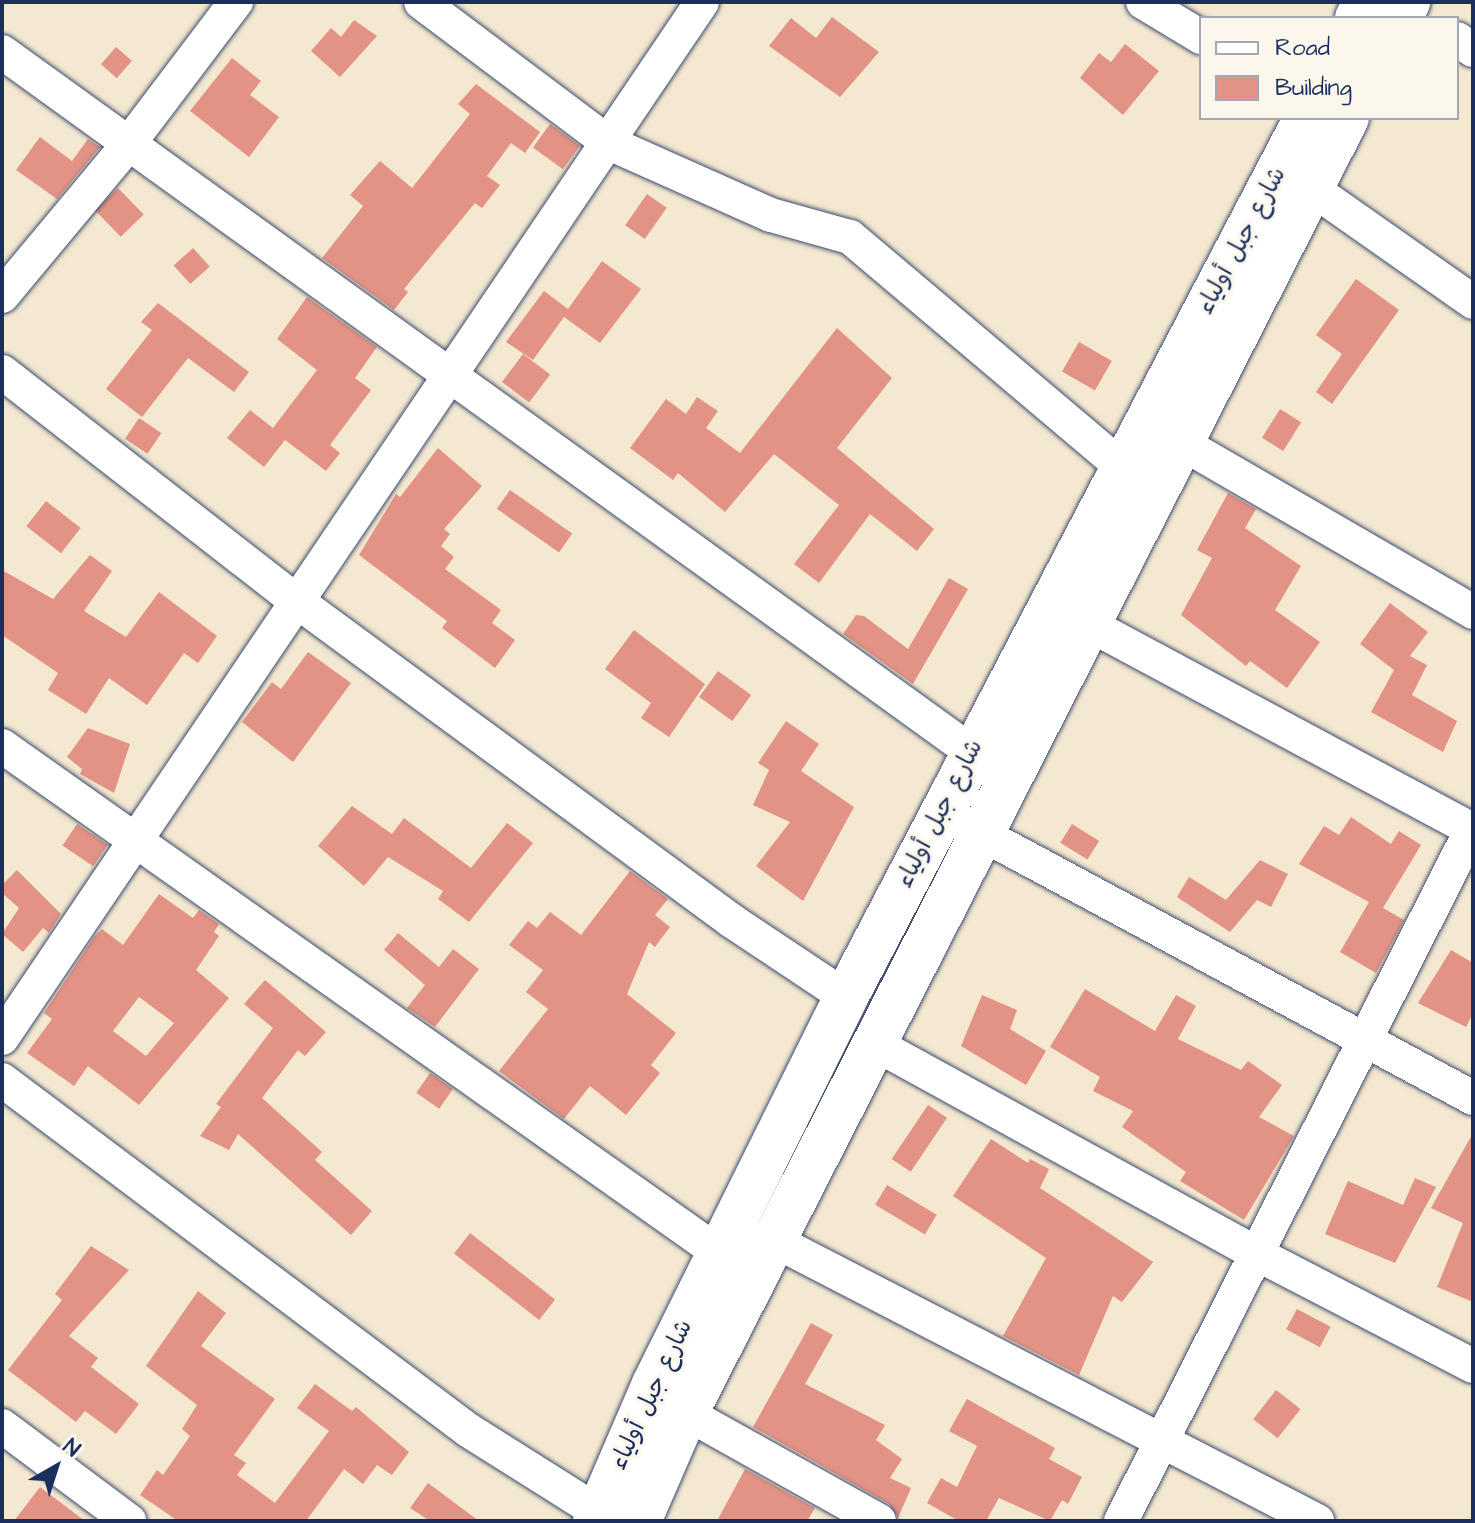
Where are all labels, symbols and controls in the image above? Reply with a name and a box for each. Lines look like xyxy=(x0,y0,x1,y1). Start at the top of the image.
legend xyxy=(1199,16,1459,120)
text: Road xyxy=(1275,31,1330,65)
text: Building xyxy=(1275,71,1352,105)
street label: شارع جبل أولياء xyxy=(1191,163,1293,319)
street label: شارع جبل أولياء xyxy=(890,735,990,893)
street label: شارع جبل أولياء xyxy=(605,1315,699,1475)
north arrow xyxy=(16,1427,96,1507)
text: N xyxy=(56,1432,87,1464)

